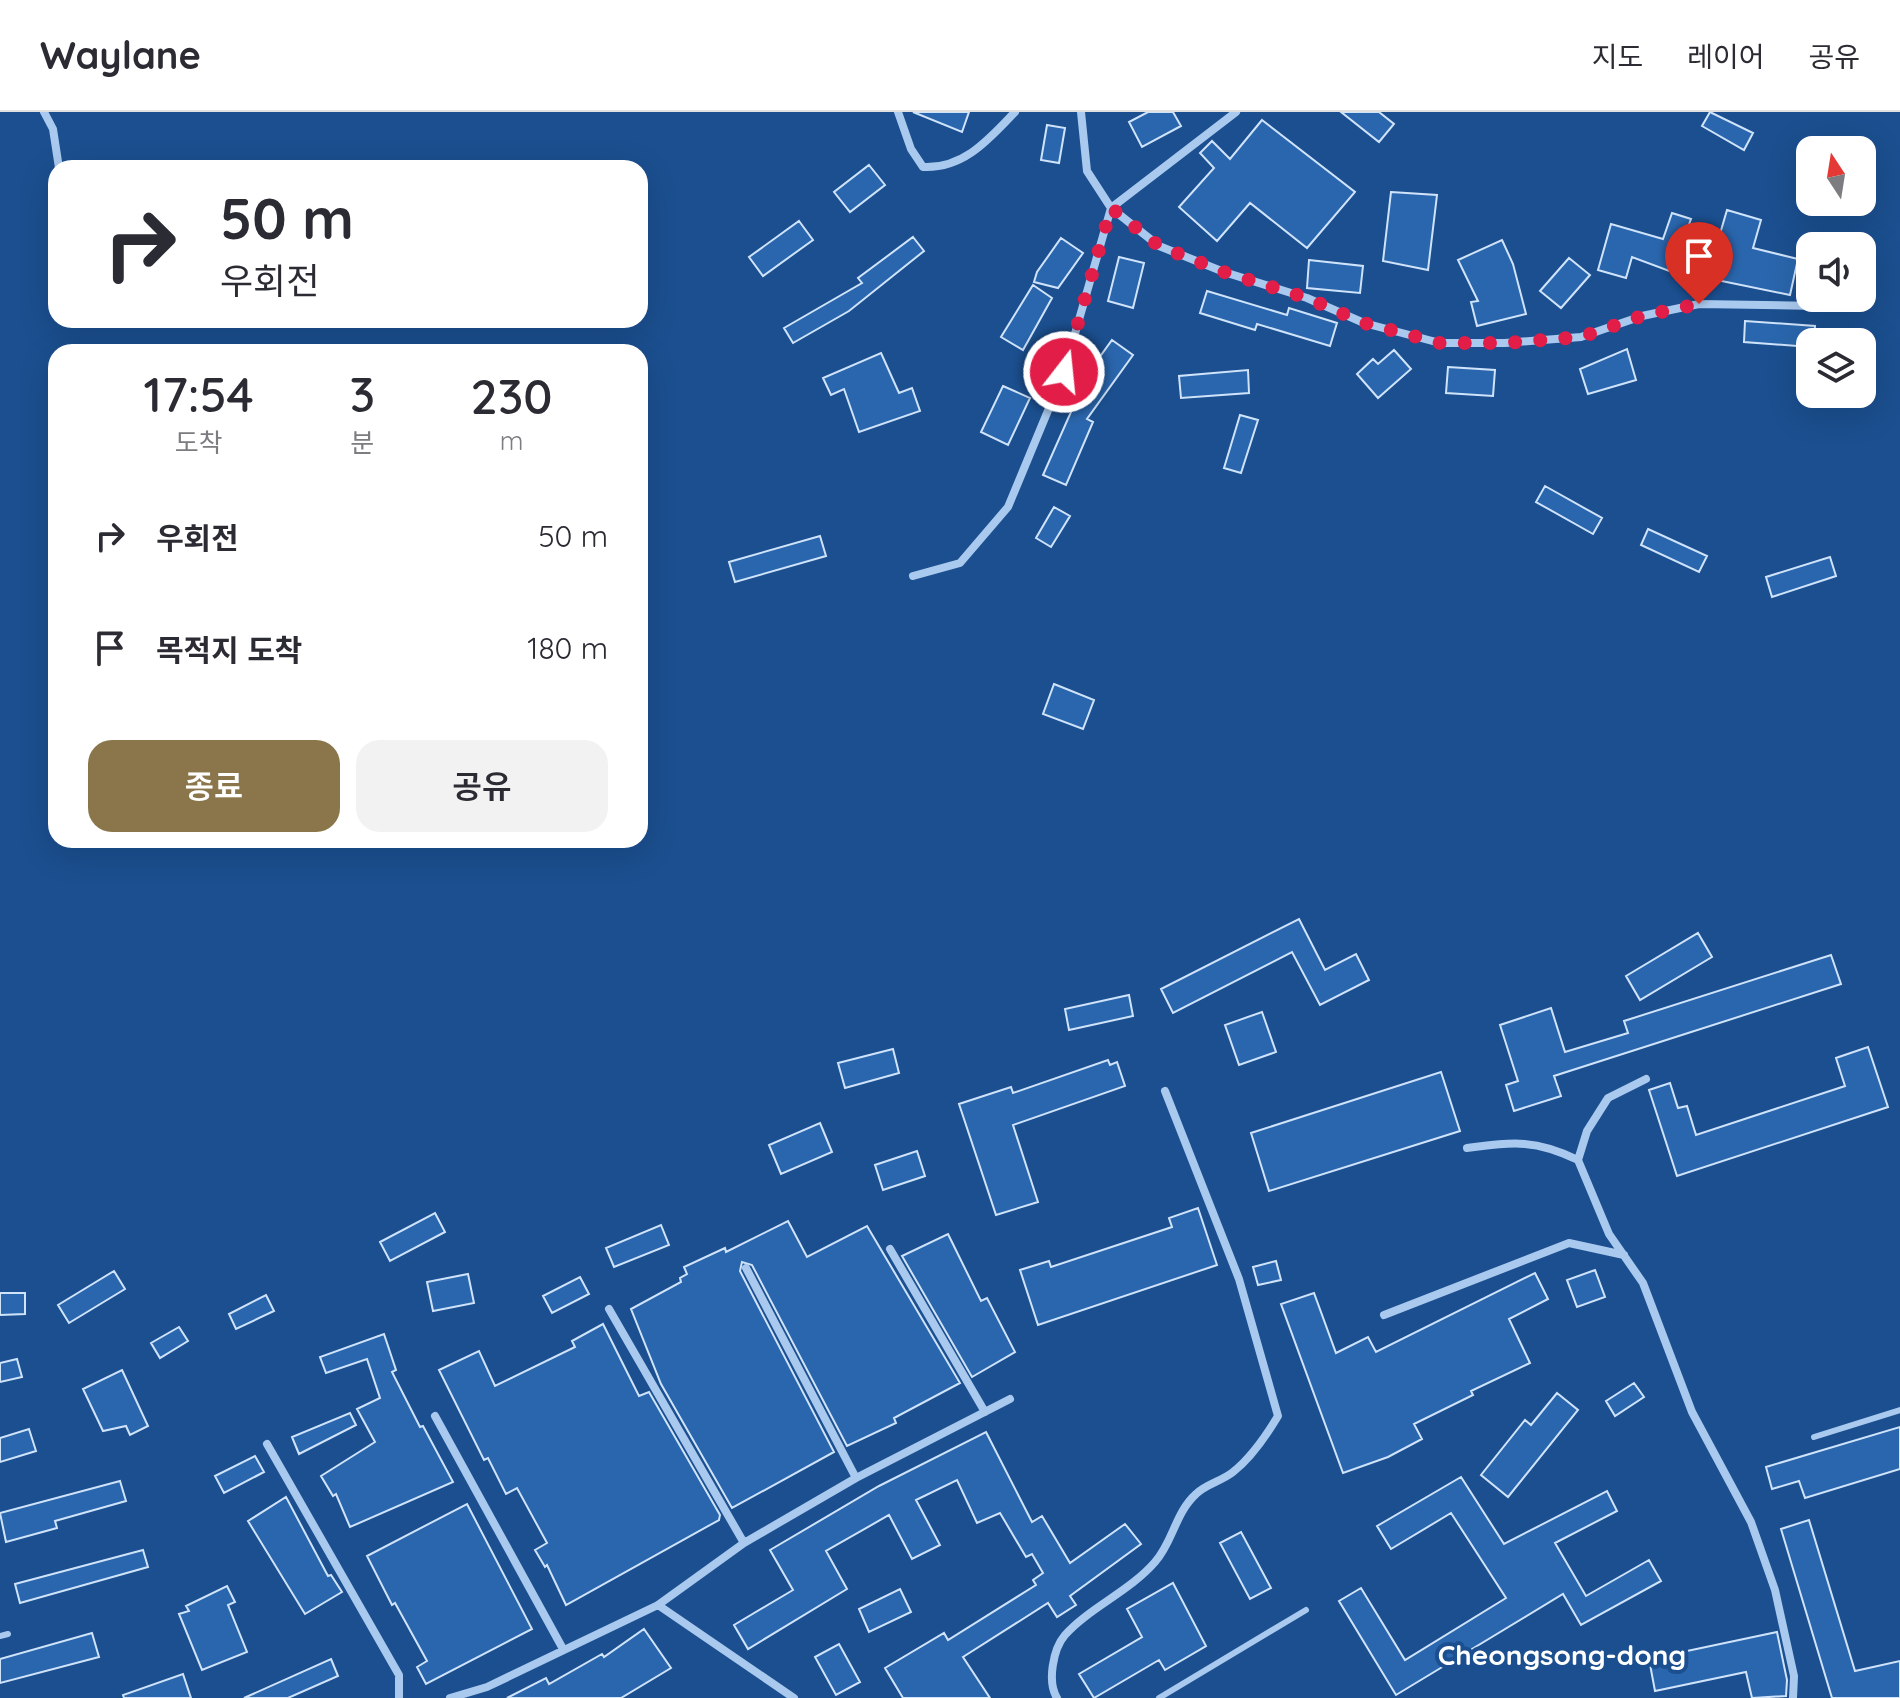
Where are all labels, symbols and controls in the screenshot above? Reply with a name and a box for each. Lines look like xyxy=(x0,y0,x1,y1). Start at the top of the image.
text: Waylane xyxy=(40,31,201,79)
text: 지도 xyxy=(1592,39,1643,74)
text: 레이어 xyxy=(1687,39,1764,74)
text: 공유 xyxy=(1808,39,1860,74)
north arrow xyxy=(1796,136,1876,216)
map controls xyxy=(1796,136,1876,408)
text: 50 m xyxy=(220,183,354,253)
icon: right xyxy=(88,192,192,296)
pin xyxy=(1665,222,1733,304)
button: sound xyxy=(1796,232,1876,312)
icon: arrive xyxy=(1677,234,1721,278)
text: 우회전 xyxy=(220,258,319,303)
button: layers xyxy=(1796,328,1876,408)
position arrow xyxy=(1022,330,1106,414)
text: 17:54 xyxy=(144,364,254,424)
text: 3 xyxy=(349,364,375,424)
text: 230 xyxy=(471,366,552,426)
text: m xyxy=(500,424,523,457)
text: 도착 xyxy=(175,426,223,459)
text: 분 xyxy=(350,426,374,459)
icon: right xyxy=(88,514,132,558)
text: 50 m xyxy=(538,517,608,555)
text: 우회전 xyxy=(156,519,239,557)
icon: arrive xyxy=(88,626,132,670)
text: 180 m xyxy=(527,629,608,667)
text: 목적지 도착 xyxy=(156,631,302,669)
button: 종료 xyxy=(88,740,340,832)
button: 공유 xyxy=(356,740,608,832)
district label: Cheongsong-dong xyxy=(1438,1637,1686,1672)

